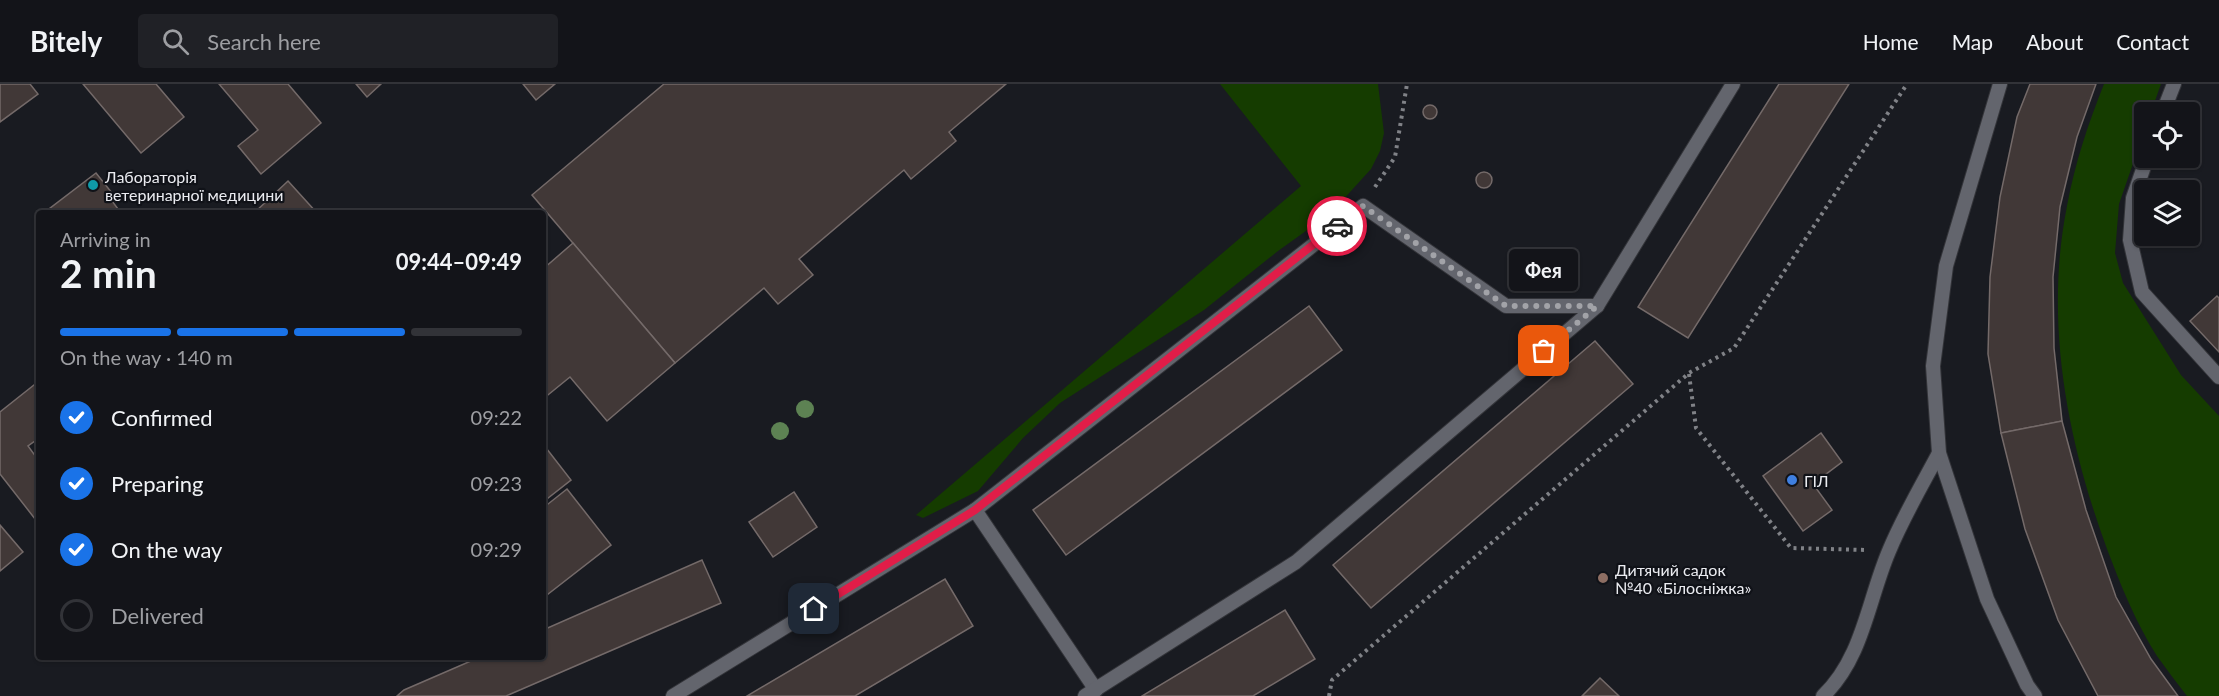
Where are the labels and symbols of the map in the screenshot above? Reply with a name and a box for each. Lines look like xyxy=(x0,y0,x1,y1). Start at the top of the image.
place label: Лабораторія ветеринарної медицини xyxy=(104,167,283,204)
marker: Лабораторія ветеринарної медицини xyxy=(86,178,100,192)
courier xyxy=(1307,196,1367,256)
callout: Фея xyxy=(1510,249,1578,291)
pin xyxy=(1518,325,1569,376)
place label: ГІЛ xyxy=(1804,471,1829,490)
marker: ГІЛ xyxy=(1785,473,1799,487)
place label: Дитячий садок №40 «Білосніжка» xyxy=(1615,560,1752,597)
marker: Дитячий садок №40 «Білосніжка» xyxy=(1596,571,1610,585)
pin xyxy=(788,583,839,634)

